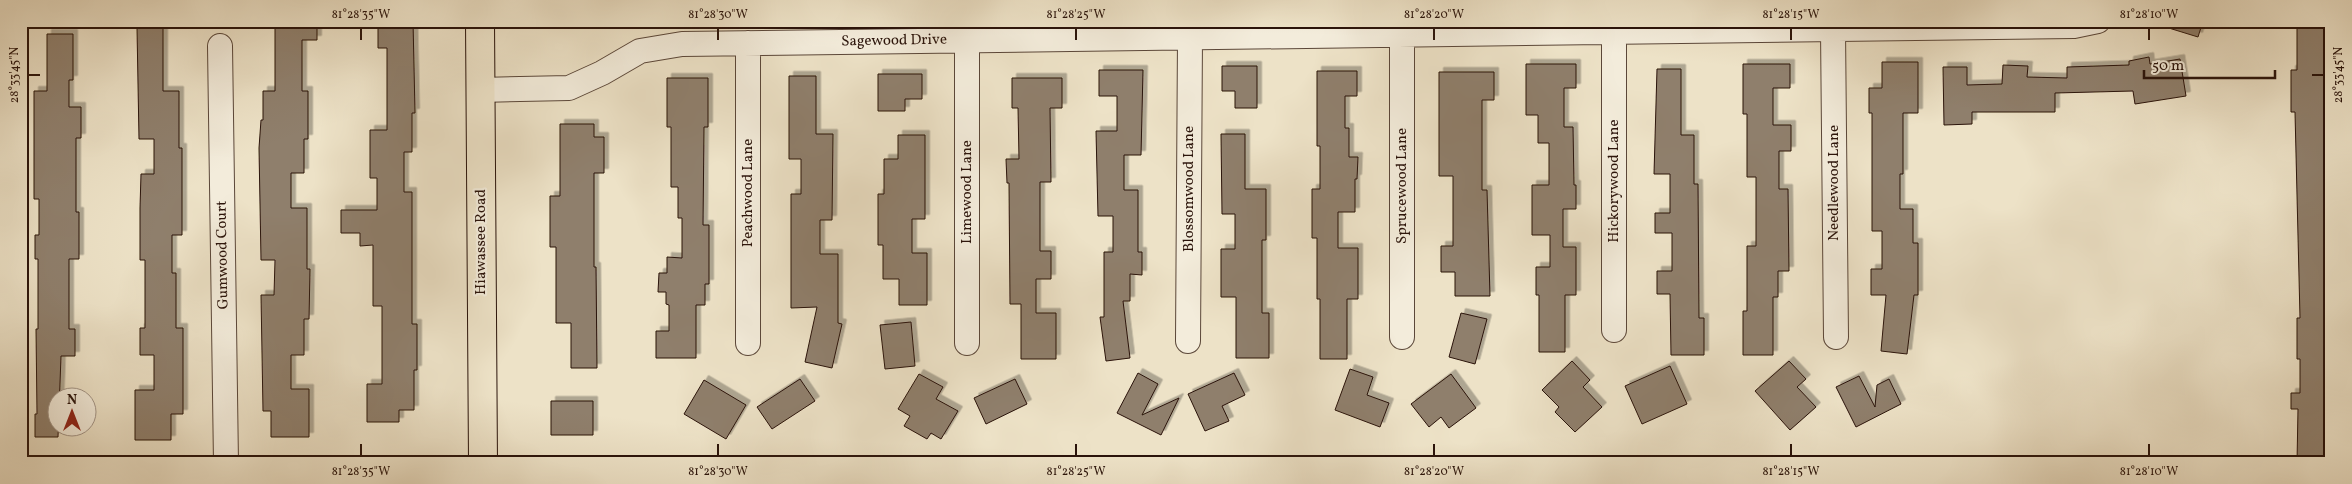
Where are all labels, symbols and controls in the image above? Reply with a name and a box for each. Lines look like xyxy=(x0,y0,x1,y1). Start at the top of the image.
text: 81°28'35"W xyxy=(332,7,390,23)
text: 81°28'30"W xyxy=(688,7,748,23)
text: 81°28'25"W xyxy=(1047,7,1105,23)
text: 81°28'20"W xyxy=(1404,7,1464,23)
text: 81°28'15"W xyxy=(1762,7,1820,23)
text: 81°28'10"W xyxy=(2120,7,2178,23)
street label: Sagewood Drive xyxy=(841,30,947,52)
text: 28°33'45"N xyxy=(7,47,23,103)
text: 28°33'45"N xyxy=(2331,47,2347,103)
scale bar xyxy=(2144,48,2276,80)
text: 50 m xyxy=(2152,56,2184,77)
street label: Hickorywood Lane xyxy=(1604,119,1625,243)
street label: Needlewood Lane xyxy=(1824,125,1845,241)
street label: Blossomwood Lane xyxy=(1179,126,1200,252)
street label: Sprucewood Lane xyxy=(1392,128,1413,244)
street label: Peachwood Lane xyxy=(738,139,759,247)
street label: Limewood Lane xyxy=(957,140,978,244)
street label: Hiawassee Road xyxy=(471,189,492,295)
street label: Gumwood Court xyxy=(212,200,234,310)
north arrow xyxy=(48,386,98,436)
text: N xyxy=(67,391,77,410)
text: 81°28'35"W xyxy=(332,464,390,480)
text: 81°28'30"W xyxy=(688,464,748,480)
text: 81°28'25"W xyxy=(1047,464,1105,480)
text: 81°28'20"W xyxy=(1404,464,1464,480)
text: 81°28'15"W xyxy=(1762,464,1820,480)
text: 81°28'10"W xyxy=(2120,464,2178,480)

